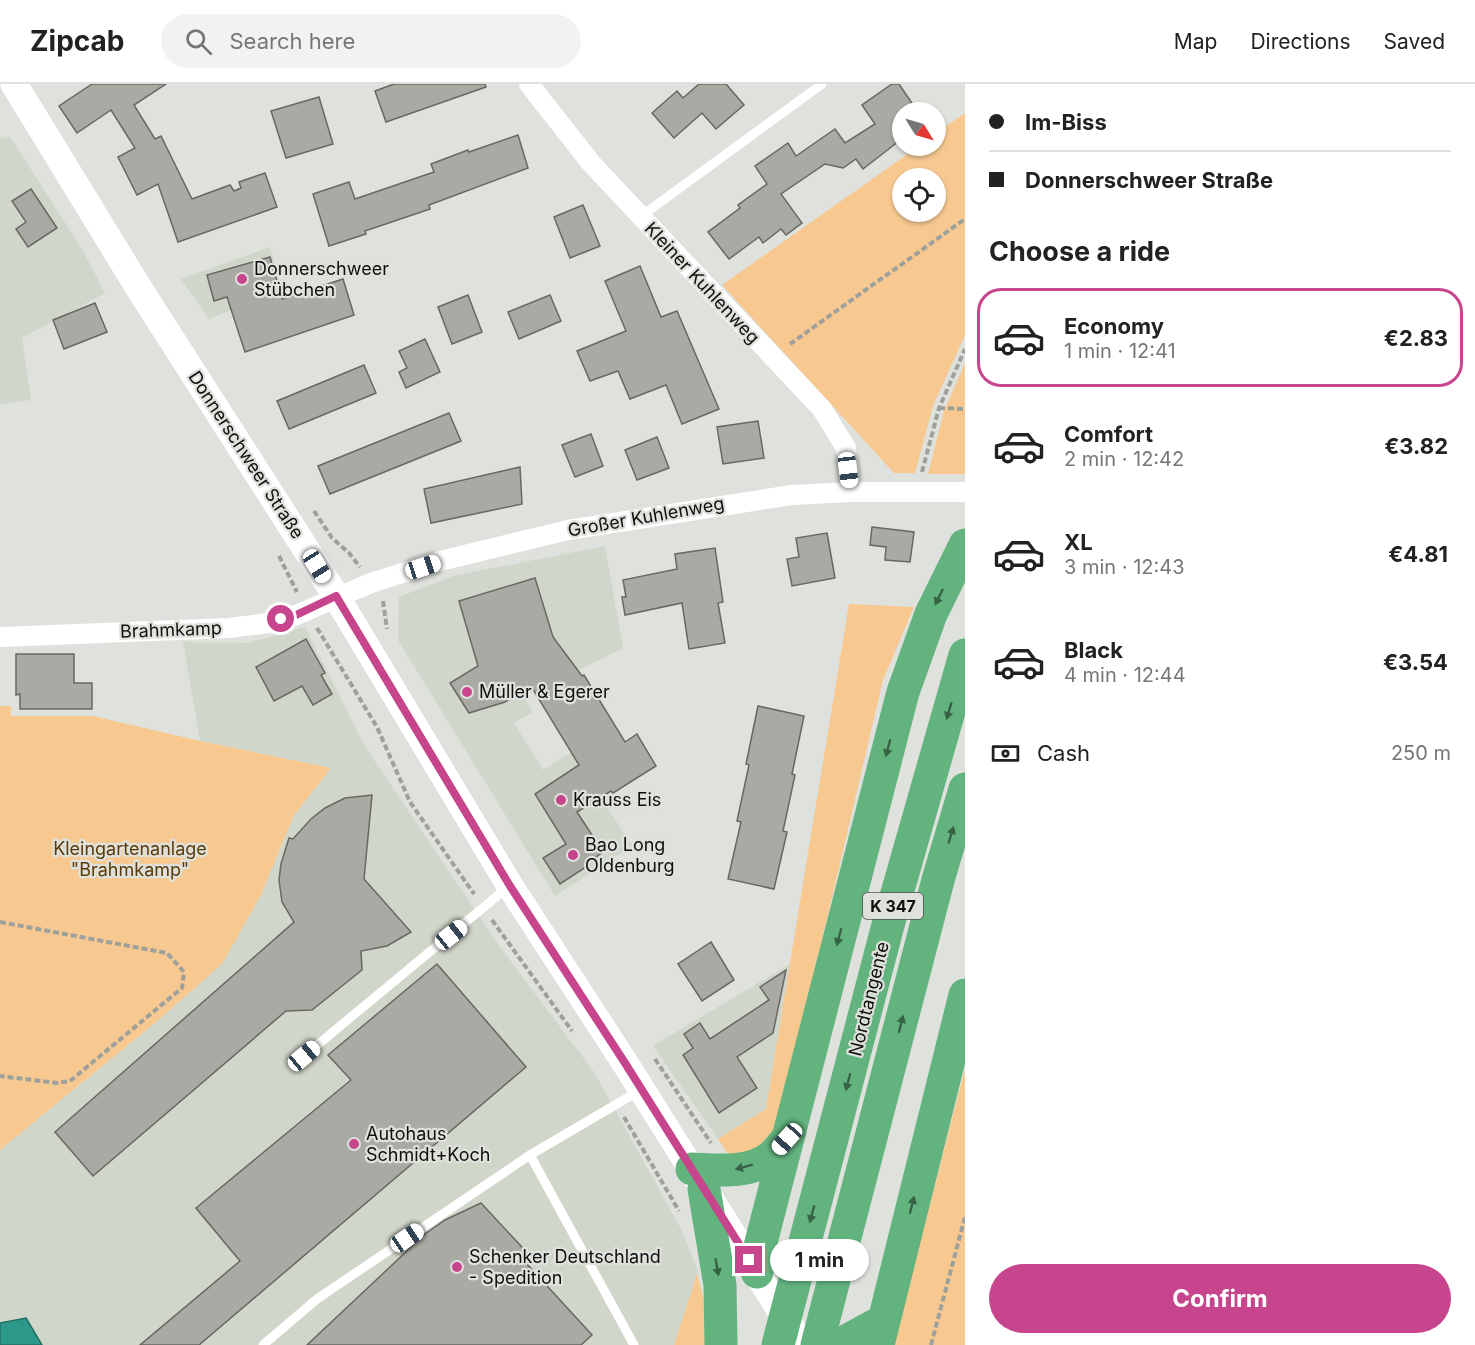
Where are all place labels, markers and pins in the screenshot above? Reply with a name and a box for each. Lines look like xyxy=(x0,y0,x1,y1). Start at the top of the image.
place label: Donnerschweer Stübchen xyxy=(254,258,389,300)
marker: Donnerschweer Stübchen xyxy=(235,272,249,286)
place label: Müller & Egerer xyxy=(479,681,610,702)
marker: Müller & Egerer xyxy=(460,685,474,699)
place label: Krauss Eis xyxy=(573,789,661,810)
marker: Krauss Eis xyxy=(554,793,568,807)
place label: Bao Long Oldenburg xyxy=(585,834,674,876)
marker: Bao Long Oldenburg xyxy=(566,848,580,862)
place label: Autohaus Schmidt+Koch xyxy=(366,1123,490,1165)
marker: Autohaus Schmidt+Koch xyxy=(347,1137,361,1151)
place label: Schenker Deutschland - Spedition xyxy=(469,1246,661,1288)
marker: Schenker Deutschland - Spedition xyxy=(450,1260,464,1274)

